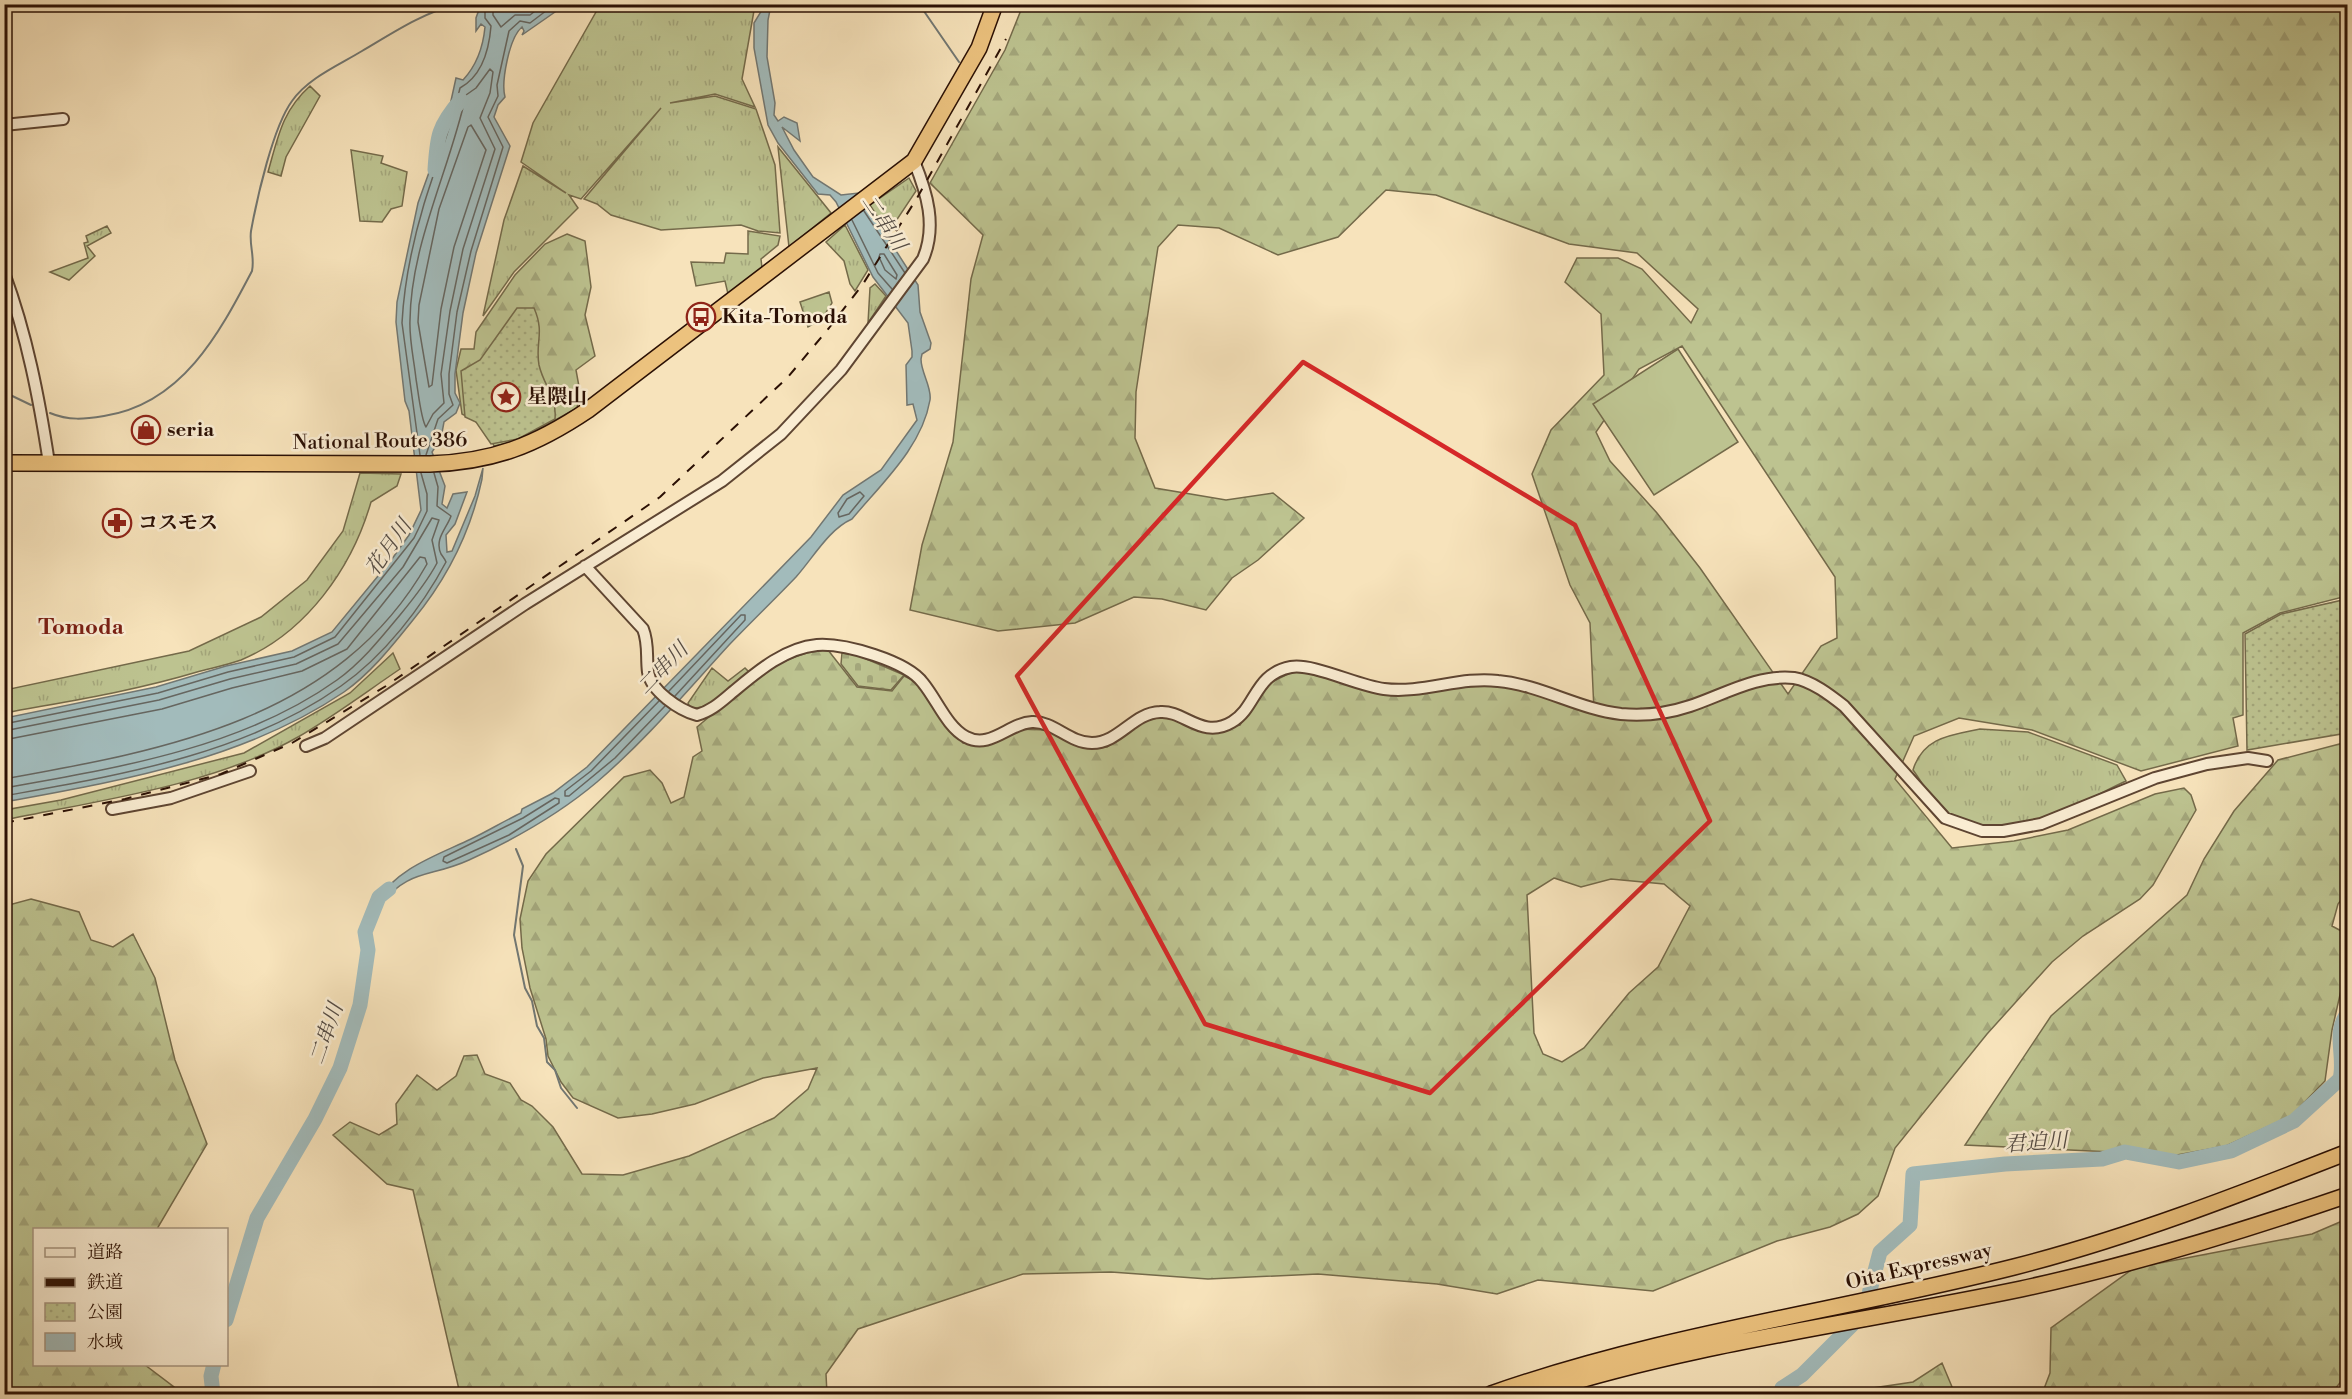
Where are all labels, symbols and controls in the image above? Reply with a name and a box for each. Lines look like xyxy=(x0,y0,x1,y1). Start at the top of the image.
water label: 二串川 xyxy=(855,190,913,258)
bus stop icon: Kita-Tomoda xyxy=(685,301,717,333)
place label: Kita-Tomoda xyxy=(722,305,847,330)
place icon: 星隈山 xyxy=(490,381,522,413)
place label: 星隈山 xyxy=(527,385,587,410)
shop icon: seria xyxy=(130,414,162,446)
place label: seria xyxy=(167,418,214,443)
street label: National Route 386 xyxy=(293,428,467,456)
pharmacy icon: コスモス xyxy=(101,507,133,539)
place label: コスモス xyxy=(138,511,218,536)
water label: 花月川 xyxy=(360,513,419,581)
district label: Tomoda xyxy=(38,614,125,641)
water label: 二串川 xyxy=(632,636,696,701)
water label: 二串川 xyxy=(304,998,350,1068)
water label: 君迫川 xyxy=(2004,1128,2070,1158)
legend xyxy=(33,1228,228,1366)
street label: Oita Expressway xyxy=(1843,1238,1995,1296)
text: 道路 xyxy=(87,1241,123,1264)
text: 鉄道 xyxy=(87,1271,123,1294)
text: 公園 xyxy=(87,1301,123,1324)
text: 水域 xyxy=(87,1331,123,1354)

